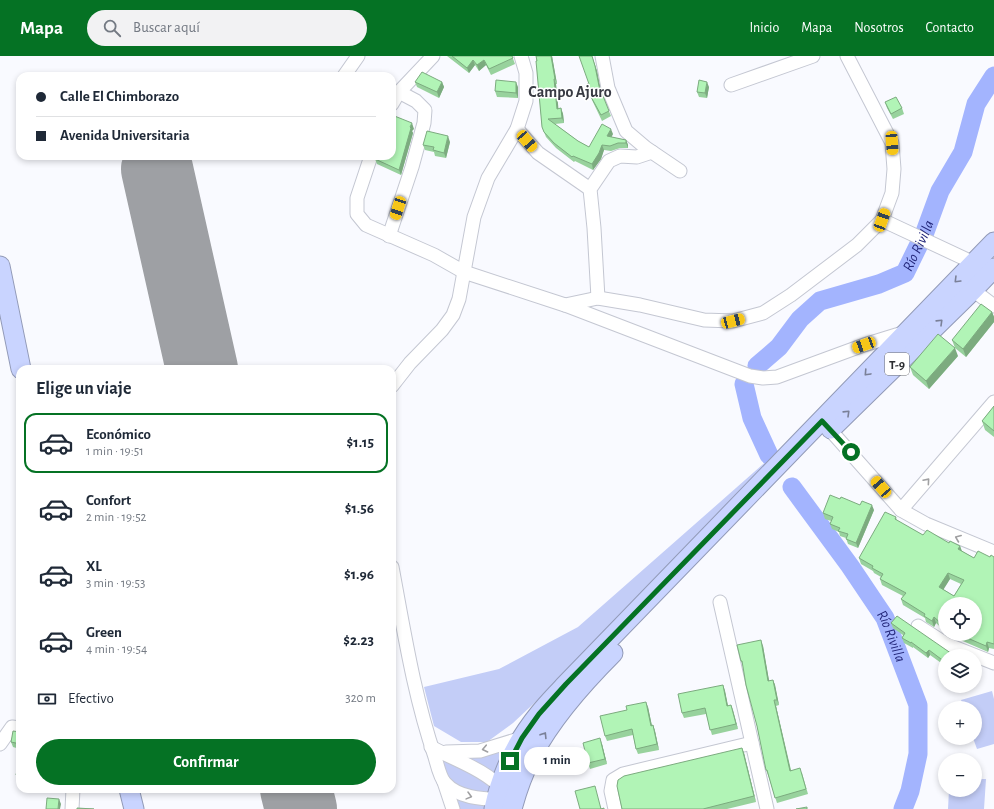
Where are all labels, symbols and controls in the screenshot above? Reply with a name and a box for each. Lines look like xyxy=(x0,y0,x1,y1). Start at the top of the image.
search box xyxy=(87,10,367,46)
icon: search xyxy=(101,17,123,39)
text: Mapa xyxy=(20,19,63,38)
text: Buscar aquí xyxy=(133,20,200,35)
text: Inicio xyxy=(749,21,779,35)
text: Mapa xyxy=(801,21,832,35)
text: Nosotros xyxy=(854,21,904,35)
text: Contacto xyxy=(926,21,974,35)
district label: Campo Ajuro xyxy=(528,84,612,101)
text: Calle El Chimborazo xyxy=(60,89,179,104)
text: Avenida Universitaria xyxy=(60,128,190,143)
car xyxy=(515,128,539,154)
car xyxy=(885,131,899,155)
car xyxy=(389,195,407,221)
car xyxy=(872,207,892,233)
water label: Río Rivilla xyxy=(900,218,937,274)
one-way arrow xyxy=(954,275,962,283)
car xyxy=(720,312,746,330)
one-way arrow xyxy=(935,320,943,327)
car xyxy=(851,335,877,355)
road number: T-9 xyxy=(885,353,909,375)
one-way arrow xyxy=(864,369,871,376)
text: Elige un viaje xyxy=(36,380,131,398)
one-way arrow xyxy=(842,411,850,418)
icon: car xyxy=(38,425,74,461)
text: Económico xyxy=(86,427,151,442)
text: $1.15 xyxy=(347,435,374,450)
route start xyxy=(842,443,860,461)
text: 1 min · 19:51 xyxy=(86,445,144,458)
car xyxy=(869,474,893,500)
one-way arrow xyxy=(922,478,929,485)
icon: car xyxy=(38,491,74,527)
text: Confort xyxy=(86,493,131,508)
text: $1.56 xyxy=(345,501,374,516)
text: 2 min · 19:52 xyxy=(86,511,147,524)
one-way arrow xyxy=(954,534,961,542)
icon: car xyxy=(38,557,74,593)
text: XL xyxy=(86,559,102,574)
text: $1.96 xyxy=(344,567,374,582)
text: 3 min · 19:53 xyxy=(86,577,145,590)
map controls xyxy=(938,597,982,797)
button: locate xyxy=(938,597,982,641)
water label: Río Rivilla xyxy=(874,608,908,664)
icon: car xyxy=(38,623,74,659)
text: Green xyxy=(86,625,122,640)
text: $2.23 xyxy=(343,633,374,648)
text: 4 min · 19:54 xyxy=(86,643,147,656)
button: layers xyxy=(938,649,982,693)
icon: cash xyxy=(36,688,58,710)
text: Efectivo xyxy=(68,691,114,706)
text: 320 m xyxy=(345,692,376,705)
button: + xyxy=(938,701,982,745)
one-way arrow xyxy=(540,732,547,739)
button: Confirmar xyxy=(36,739,376,785)
one-way arrow xyxy=(482,745,488,753)
callout: 1 min xyxy=(524,747,590,775)
route end xyxy=(501,752,519,770)
button: − xyxy=(938,753,982,797)
text: 1 min xyxy=(543,754,571,767)
one-way arrow xyxy=(466,791,473,800)

